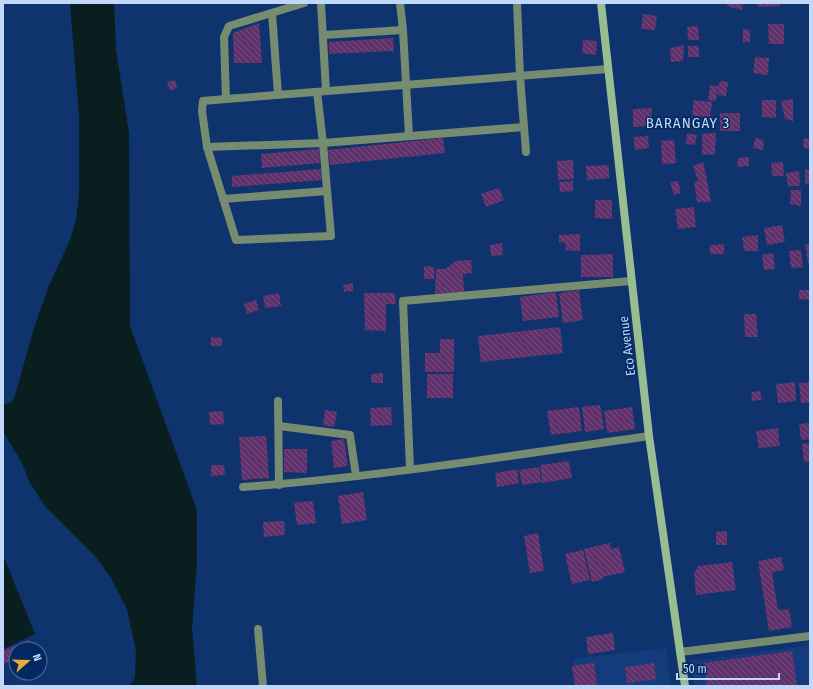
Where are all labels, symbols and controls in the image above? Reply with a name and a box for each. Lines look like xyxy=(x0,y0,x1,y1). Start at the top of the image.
district label: BARANGAY 3 xyxy=(646,114,730,132)
street label: Eco Avenue xyxy=(616,315,638,377)
north arrow xyxy=(8,641,48,681)
text: N xyxy=(30,652,44,663)
scale bar xyxy=(677,655,779,681)
text: 50 m xyxy=(683,662,707,676)

